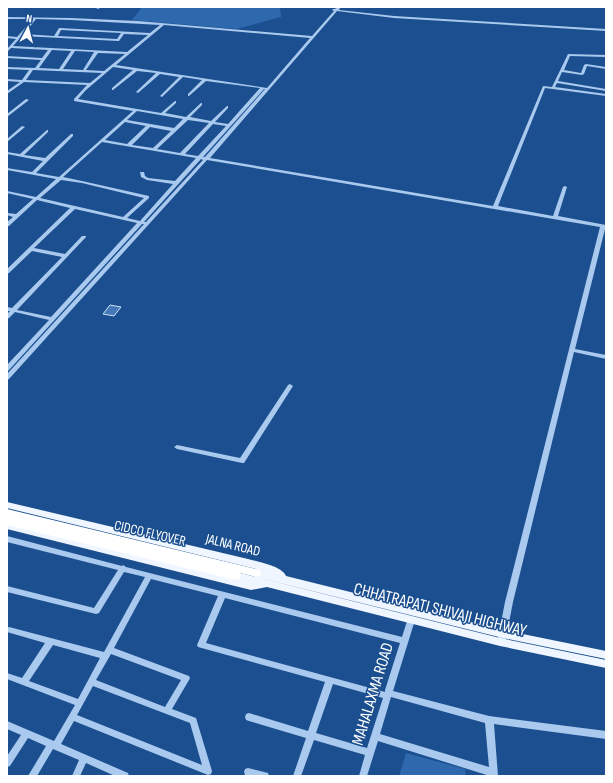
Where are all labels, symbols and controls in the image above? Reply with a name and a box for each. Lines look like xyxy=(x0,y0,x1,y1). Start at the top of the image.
north arrow xyxy=(8,8,48,48)
text: N xyxy=(25,12,33,25)
street label: CIDCO FLYOVER xyxy=(112,516,188,550)
street label: JALNA ROAD xyxy=(203,530,262,560)
street label: CHHATRAPATI SHIVAJI HIGHWAY xyxy=(351,579,529,641)
street label: MAHALAXMA ROAD xyxy=(348,640,398,748)

